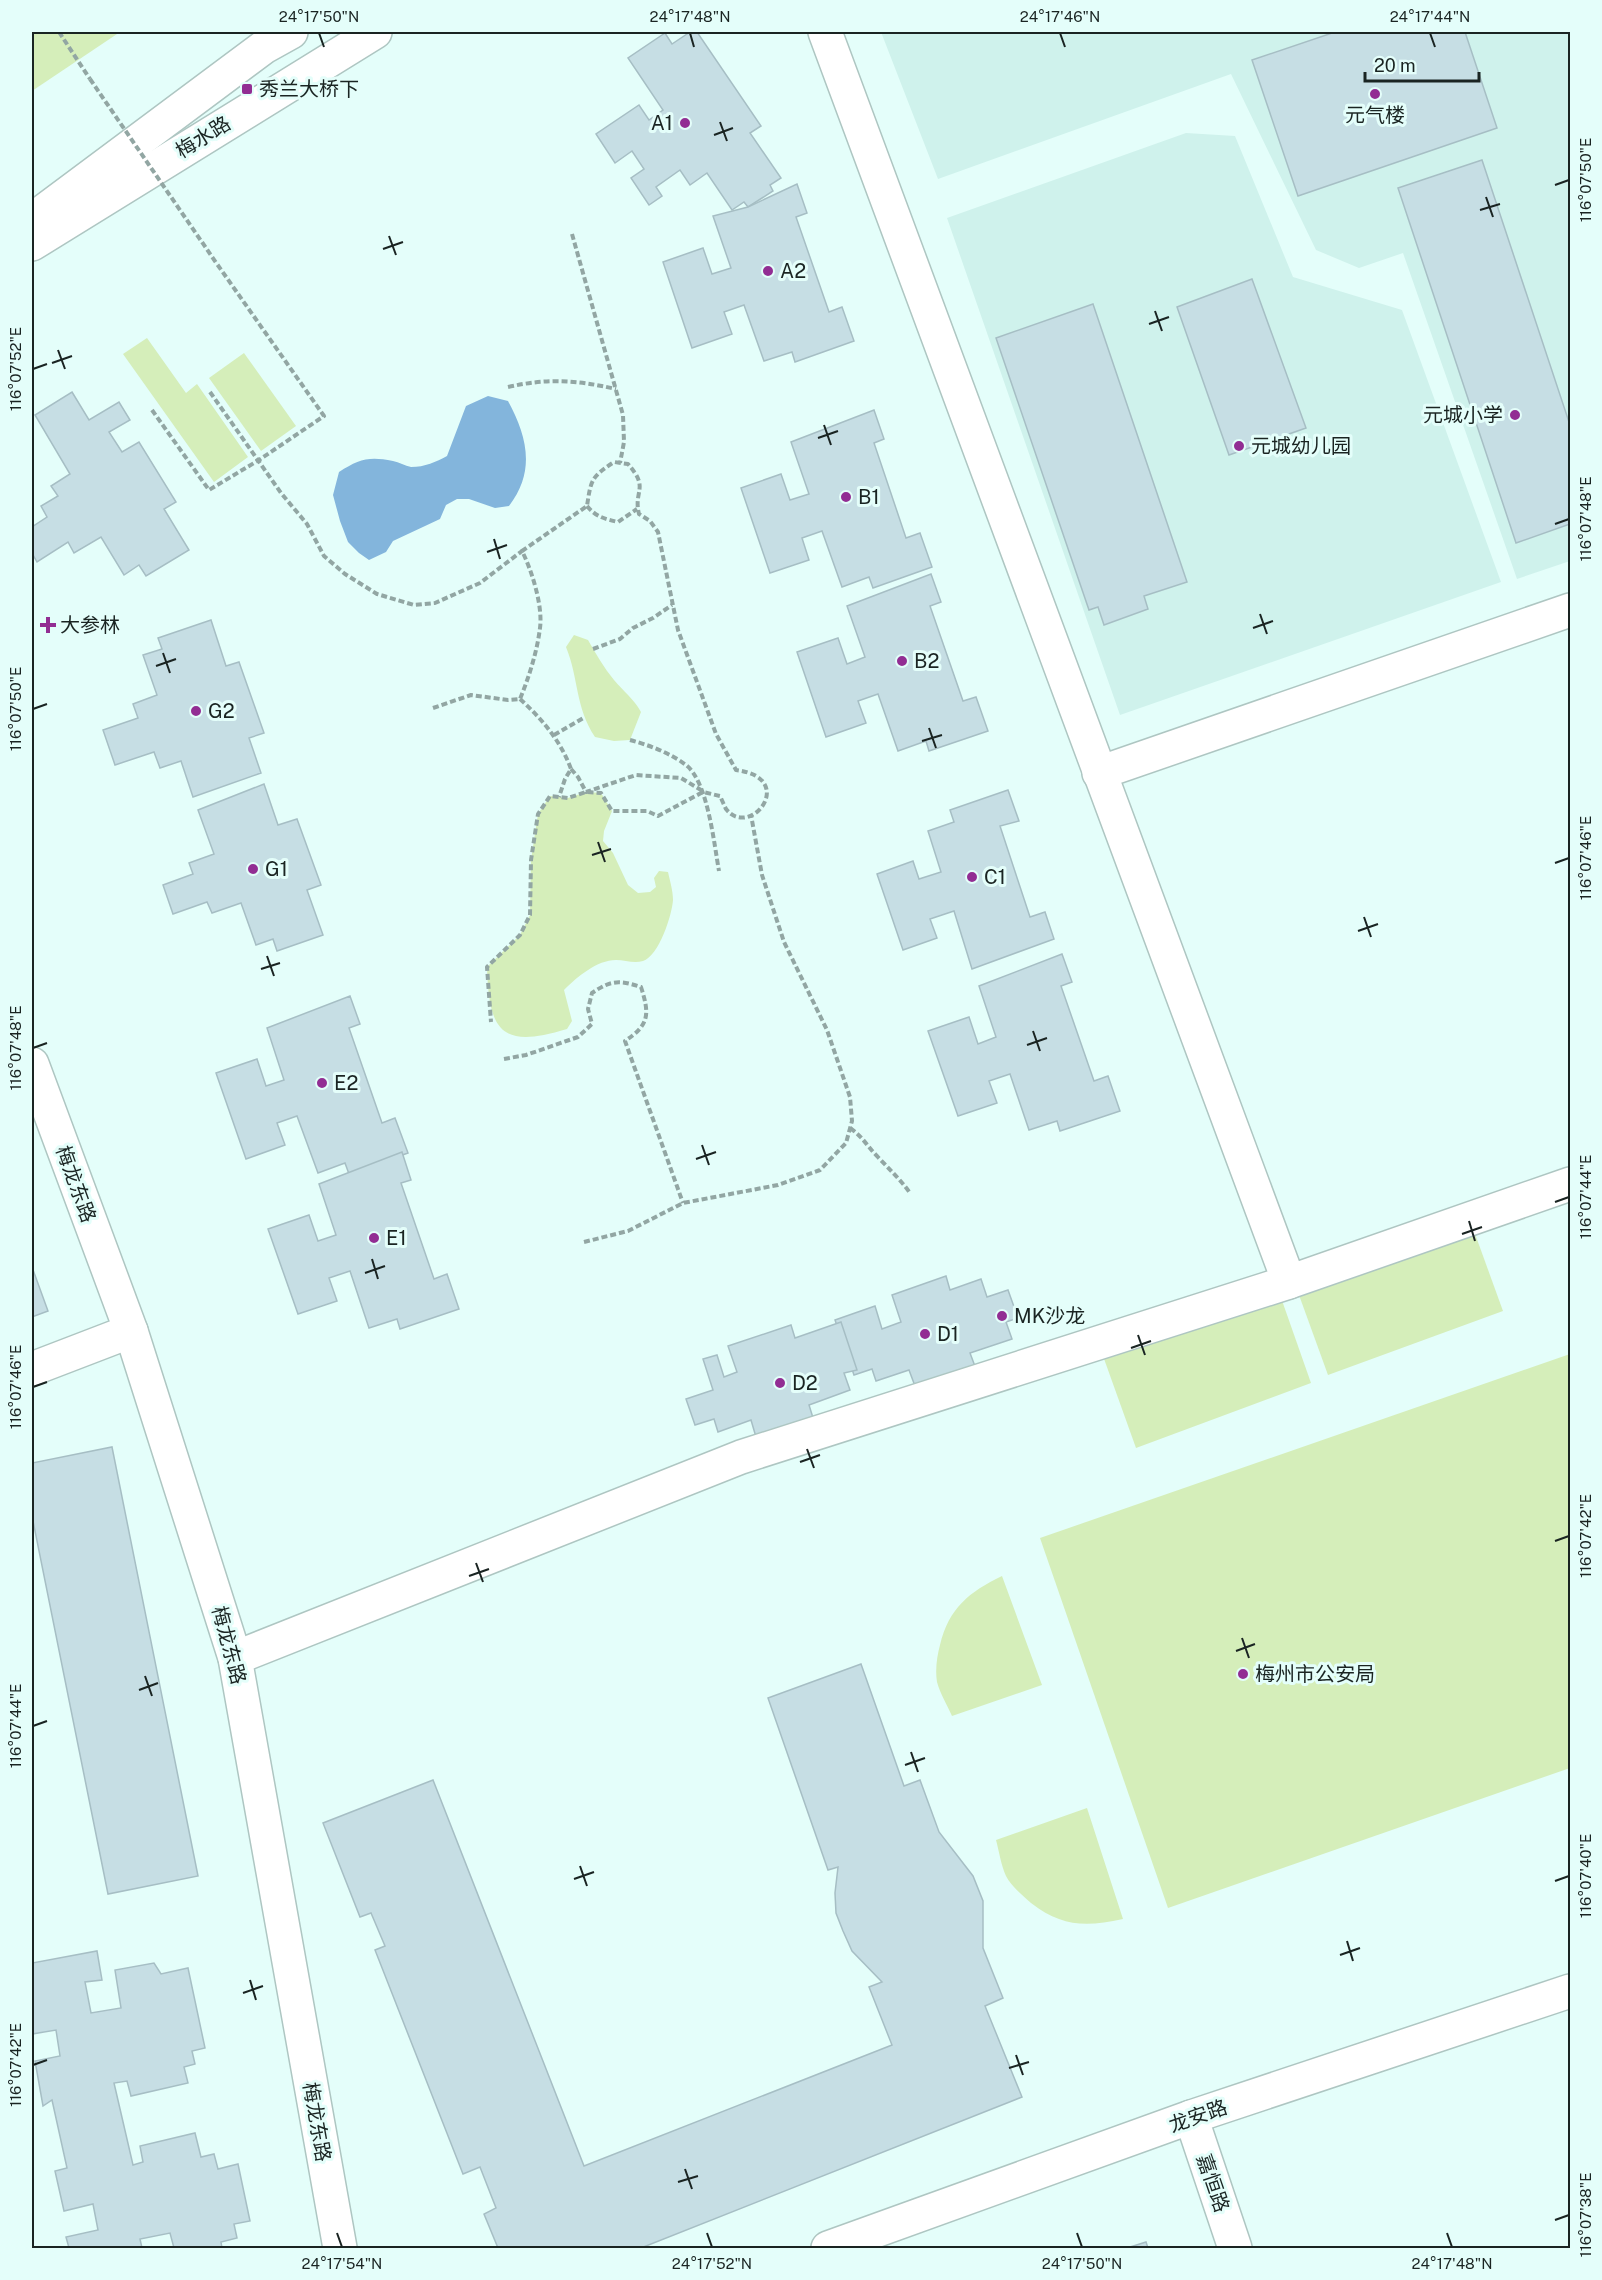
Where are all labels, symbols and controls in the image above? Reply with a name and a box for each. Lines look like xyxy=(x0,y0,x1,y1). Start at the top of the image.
text: 24°17'50"N xyxy=(279,8,359,25)
text: 24°17'48"N xyxy=(650,8,730,25)
text: 24°17'46"N xyxy=(1020,8,1100,25)
text: 24°17'44"N xyxy=(1390,8,1470,25)
scale bar xyxy=(1365,45,1479,83)
text: 20 m xyxy=(1374,55,1416,76)
place label: 秀兰大桥下 xyxy=(259,77,359,101)
marker: 秀兰大桥下 xyxy=(240,82,254,96)
marker: 元气楼 xyxy=(1368,87,1382,101)
place label: 元气楼 xyxy=(1345,103,1405,127)
street label: 梅水路 xyxy=(171,111,235,163)
place label: A1 xyxy=(651,111,673,135)
marker: A1 xyxy=(678,116,692,130)
text: 116°07'50"E xyxy=(1577,138,1594,222)
place label: A2 xyxy=(780,259,806,283)
marker: A2 xyxy=(761,264,775,278)
text: 116°07'52"E xyxy=(7,327,24,411)
place label: 元城小学 xyxy=(1423,403,1503,427)
marker: 元城小学 xyxy=(1508,408,1522,422)
place label: 元城幼儿园 xyxy=(1251,434,1351,458)
marker: 元城幼儿园 xyxy=(1232,439,1246,453)
text: 116°07'48"E xyxy=(1577,477,1594,561)
place label: B1 xyxy=(858,485,880,509)
marker: B1 xyxy=(839,490,853,504)
place label: 大参林 xyxy=(60,613,120,637)
marker: 大参林 xyxy=(41,618,55,632)
place label: B2 xyxy=(914,649,939,673)
marker: B2 xyxy=(895,654,909,668)
text: 116°07'50"E xyxy=(7,667,24,751)
place label: G2 xyxy=(208,699,235,723)
marker: G2 xyxy=(189,704,203,718)
text: 116°07'46"E xyxy=(1577,816,1594,900)
place label: G1 xyxy=(265,857,288,881)
marker: G1 xyxy=(246,862,260,876)
place label: C1 xyxy=(984,865,1006,889)
marker: C1 xyxy=(965,870,979,884)
text: 116°07'48"E xyxy=(7,1006,24,1090)
place label: E2 xyxy=(334,1071,358,1095)
marker: E2 xyxy=(315,1076,329,1090)
street label: 梅龙东路 xyxy=(51,1142,101,1226)
text: 116°07'44"E xyxy=(1577,1155,1594,1239)
place label: E1 xyxy=(386,1226,407,1250)
marker: E1 xyxy=(367,1231,381,1245)
place label: MK沙龙 xyxy=(1014,1304,1085,1328)
marker: MK沙龙 xyxy=(995,1309,1009,1323)
place label: D1 xyxy=(937,1322,959,1346)
marker: D1 xyxy=(918,1327,932,1341)
text: 116°07'46"E xyxy=(7,1345,24,1429)
place label: D2 xyxy=(792,1371,818,1395)
marker: D2 xyxy=(773,1376,787,1390)
text: 116°07'42"E xyxy=(1577,1494,1594,1578)
street label: 梅龙东路 xyxy=(207,1603,251,1687)
place label: 梅州市公安局 xyxy=(1255,1662,1375,1686)
marker: 梅州市公安局 xyxy=(1236,1667,1250,1681)
text: 116°07'44"E xyxy=(7,1684,24,1768)
text: 116°07'40"E xyxy=(1577,1834,1594,1918)
text: 116°07'42"E xyxy=(7,2023,24,2107)
street label: 梅龙东路 xyxy=(298,2081,336,2163)
street label: 龙安路 xyxy=(1166,2095,1230,2137)
street label: 嘉恒路 xyxy=(1192,2151,1234,2215)
text: 116°07'38"E xyxy=(1577,2173,1594,2257)
text: 24°17'54"N xyxy=(302,2255,382,2272)
text: 24°17'52"N xyxy=(672,2255,752,2272)
text: 24°17'50"N xyxy=(1042,2255,1122,2272)
text: 24°17'48"N xyxy=(1412,2255,1492,2272)

